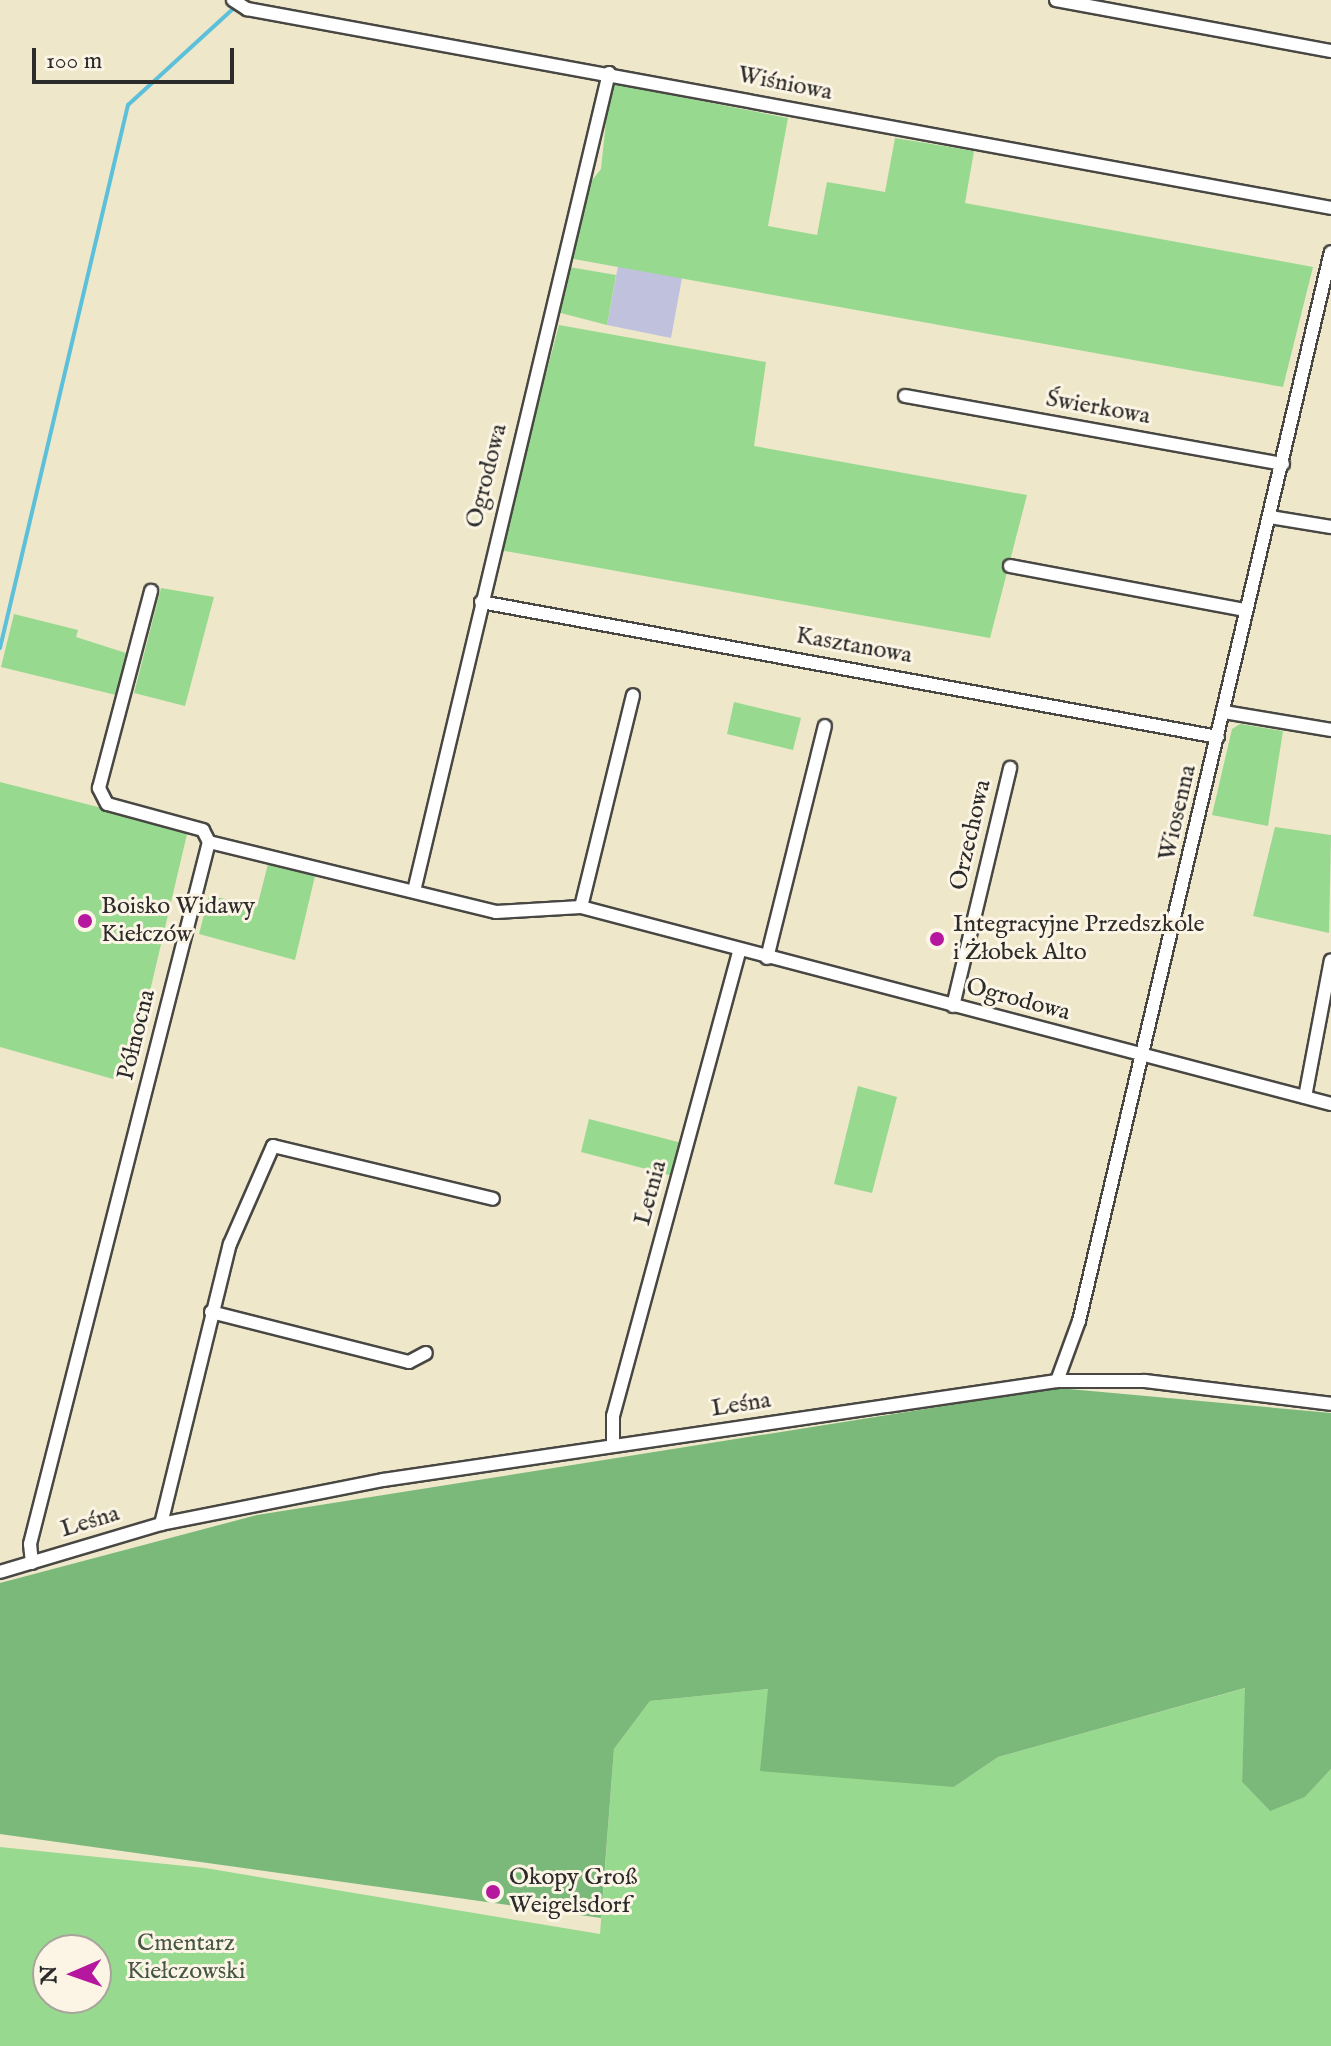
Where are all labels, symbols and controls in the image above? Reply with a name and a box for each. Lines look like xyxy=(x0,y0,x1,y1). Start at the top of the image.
scale bar xyxy=(36,32,238,82)
text: 100 m xyxy=(46,46,102,77)
street label: Wiśniowa xyxy=(735,61,835,107)
street label: Świerkowa xyxy=(1044,385,1152,431)
street label: Ogrodowa xyxy=(460,421,514,531)
street label: Kasztanowa xyxy=(794,622,914,670)
street label: Wiosenna xyxy=(1153,762,1203,864)
street label: Orzechowa xyxy=(944,777,998,893)
place label: Boisko Widawy Kiełczów xyxy=(101,893,255,949)
place label: Integracyjne Przedszkole i Żłobek Alto xyxy=(953,911,1204,967)
marker: Boisko Widawy Kiełczów xyxy=(76,912,94,930)
marker: Integracyjne Przedszkole i Żłobek Alto xyxy=(928,930,946,948)
street label: Ogrodowa xyxy=(963,972,1073,1028)
street label: Północna xyxy=(112,987,162,1083)
street label: Letnia xyxy=(629,1157,673,1229)
street label: Leśna xyxy=(709,1386,773,1424)
street label: Leśna xyxy=(57,1499,123,1545)
place label: Okopy Groß Weigelsdorf xyxy=(509,1864,637,1920)
marker: Okopy Groß Weigelsdorf xyxy=(484,1883,502,1901)
park label: Cmentarz Kiełczowski xyxy=(127,1930,245,1986)
north arrow xyxy=(32,1934,112,2014)
text: N xyxy=(36,1965,64,1985)

